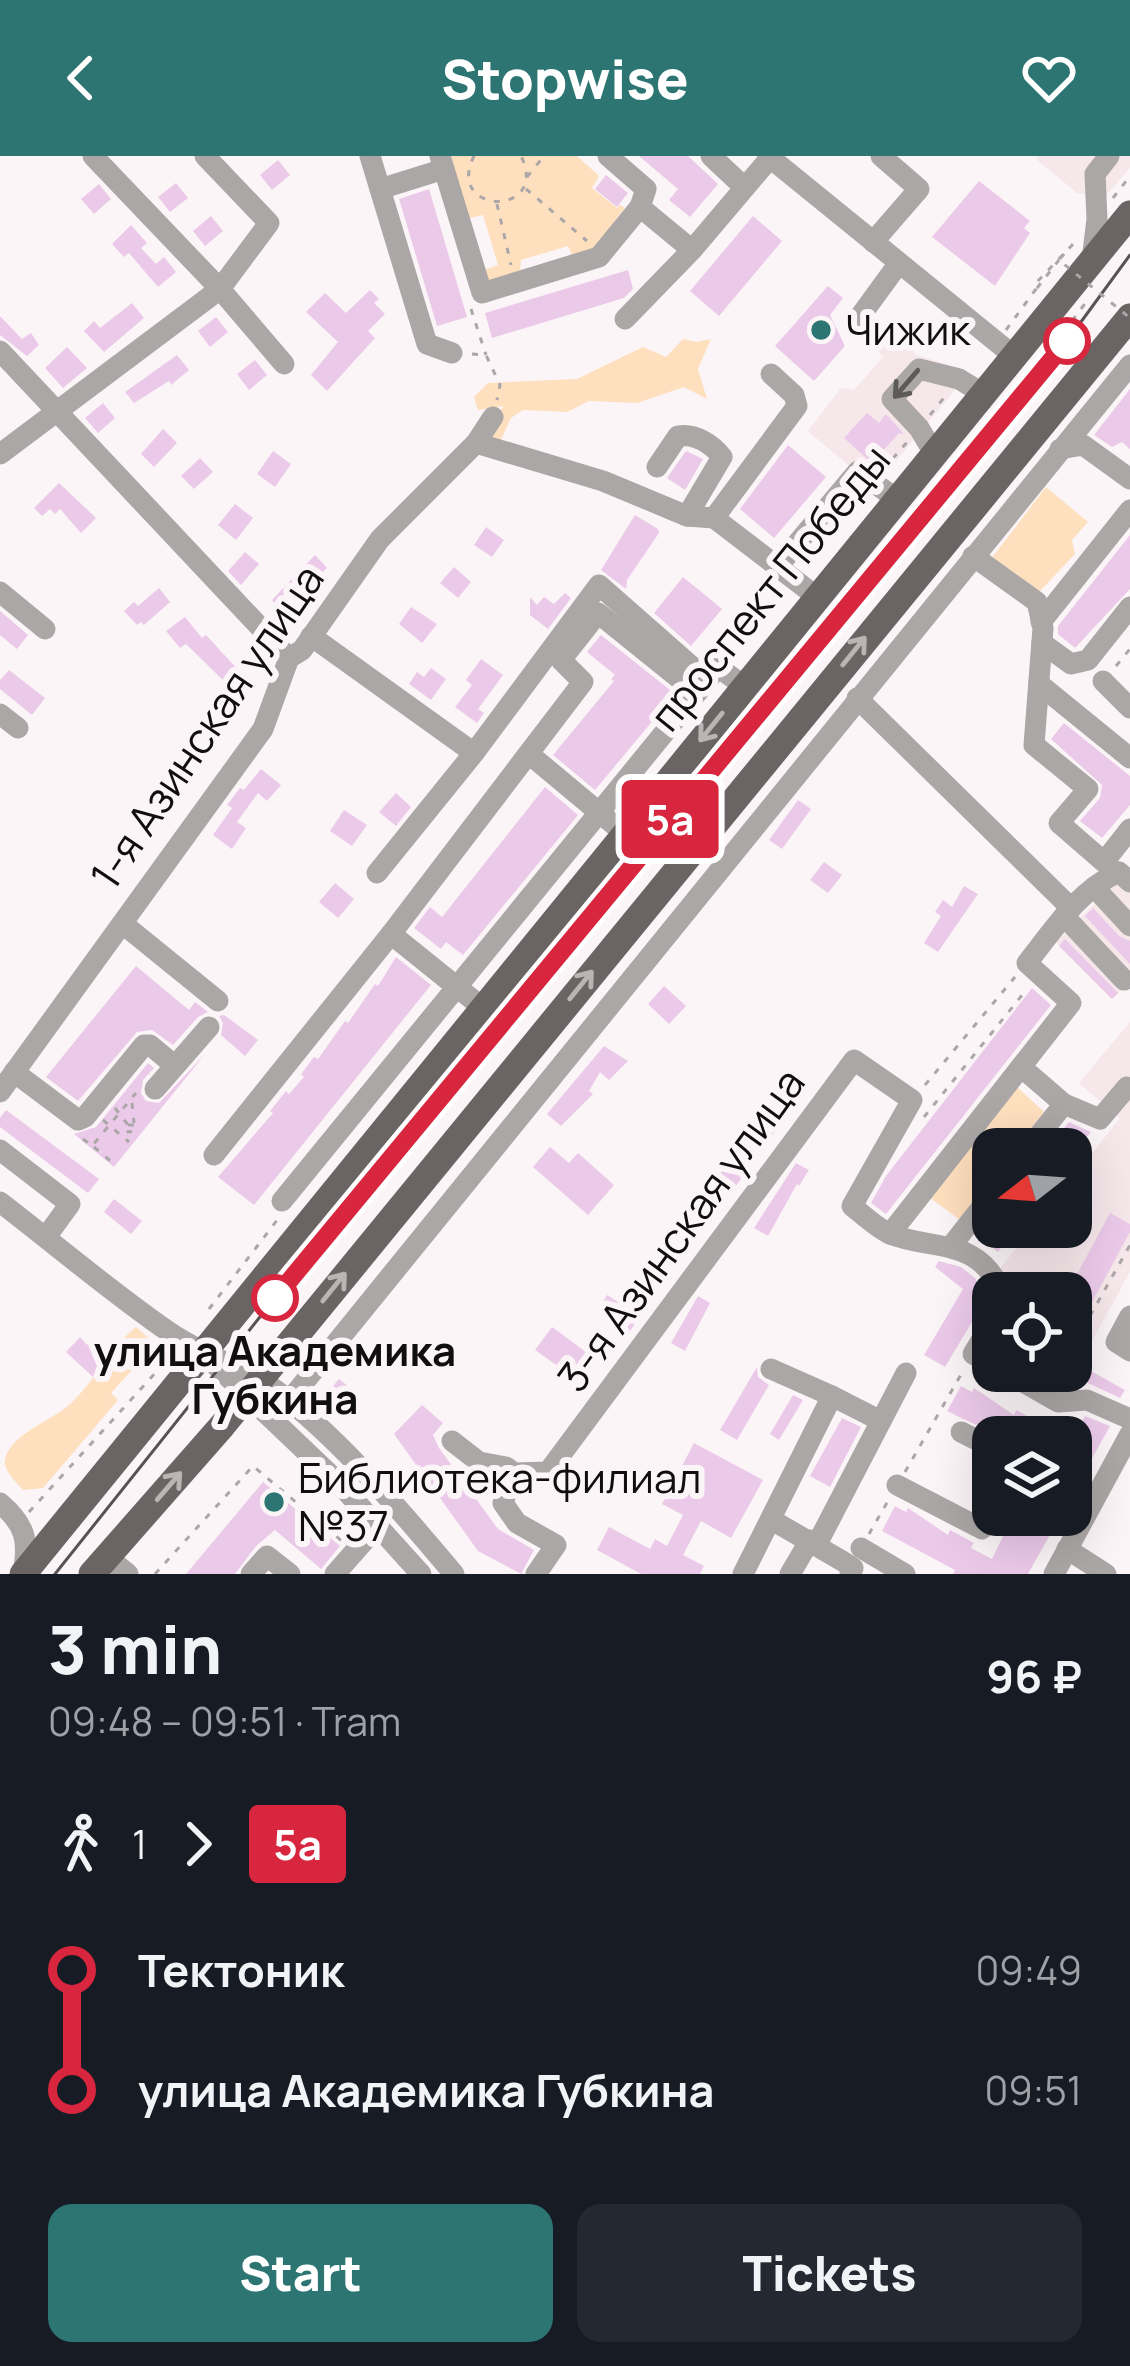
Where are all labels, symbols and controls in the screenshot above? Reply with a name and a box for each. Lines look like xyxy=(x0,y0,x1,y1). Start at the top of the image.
text: Stopwise xyxy=(441,41,689,115)
icon: back xyxy=(48,45,114,111)
icon: heart xyxy=(1016,45,1082,111)
place label: Чижик xyxy=(845,300,971,358)
marker: Чижик xyxy=(808,317,834,343)
unlabelled marker xyxy=(1045,319,1089,363)
one-way arrow xyxy=(893,369,921,399)
street label: проспект Победы xyxy=(636,432,903,742)
street label: 1-я Азинская улица xyxy=(76,553,336,900)
one-way arrow xyxy=(840,636,867,667)
one-way arrow xyxy=(698,711,725,743)
line badge: 5а xyxy=(616,780,724,858)
text: 5а xyxy=(646,790,694,848)
one-way arrow xyxy=(566,970,594,1001)
street label: 3-я Азинская улица xyxy=(543,1056,817,1403)
north arrow xyxy=(972,1128,1092,1248)
map controls xyxy=(972,1128,1092,1536)
one-way arrow xyxy=(320,1272,347,1304)
button: locate xyxy=(972,1272,1092,1392)
marker: улица Академика Губкина xyxy=(253,1276,297,1320)
place label: улица Академика Губкина xyxy=(94,1321,456,1427)
button: layers xyxy=(972,1416,1092,1536)
place label: Библиотека-филиал №37 xyxy=(298,1448,701,1554)
one-way arrow xyxy=(155,1471,182,1502)
marker: Библиотека-филиал №37 xyxy=(261,1489,287,1515)
text: 3 min xyxy=(48,1604,222,1694)
text: 96 ₽ xyxy=(986,1645,1082,1707)
text: 09:48 – 09:51 · Tram xyxy=(48,1694,401,1748)
icon: walk xyxy=(48,1811,114,1877)
icon: forward xyxy=(165,1811,231,1877)
text: 5а xyxy=(273,1815,322,1873)
text: 1 xyxy=(132,1817,147,1871)
text: Тектоник xyxy=(138,1939,344,2001)
text: 09:49 xyxy=(976,1943,1082,1997)
text: улица Академика Губкина xyxy=(138,2059,714,2121)
text: 09:51 xyxy=(985,2063,1082,2117)
button: Start xyxy=(48,2204,553,2342)
button: Tickets xyxy=(577,2204,1082,2342)

